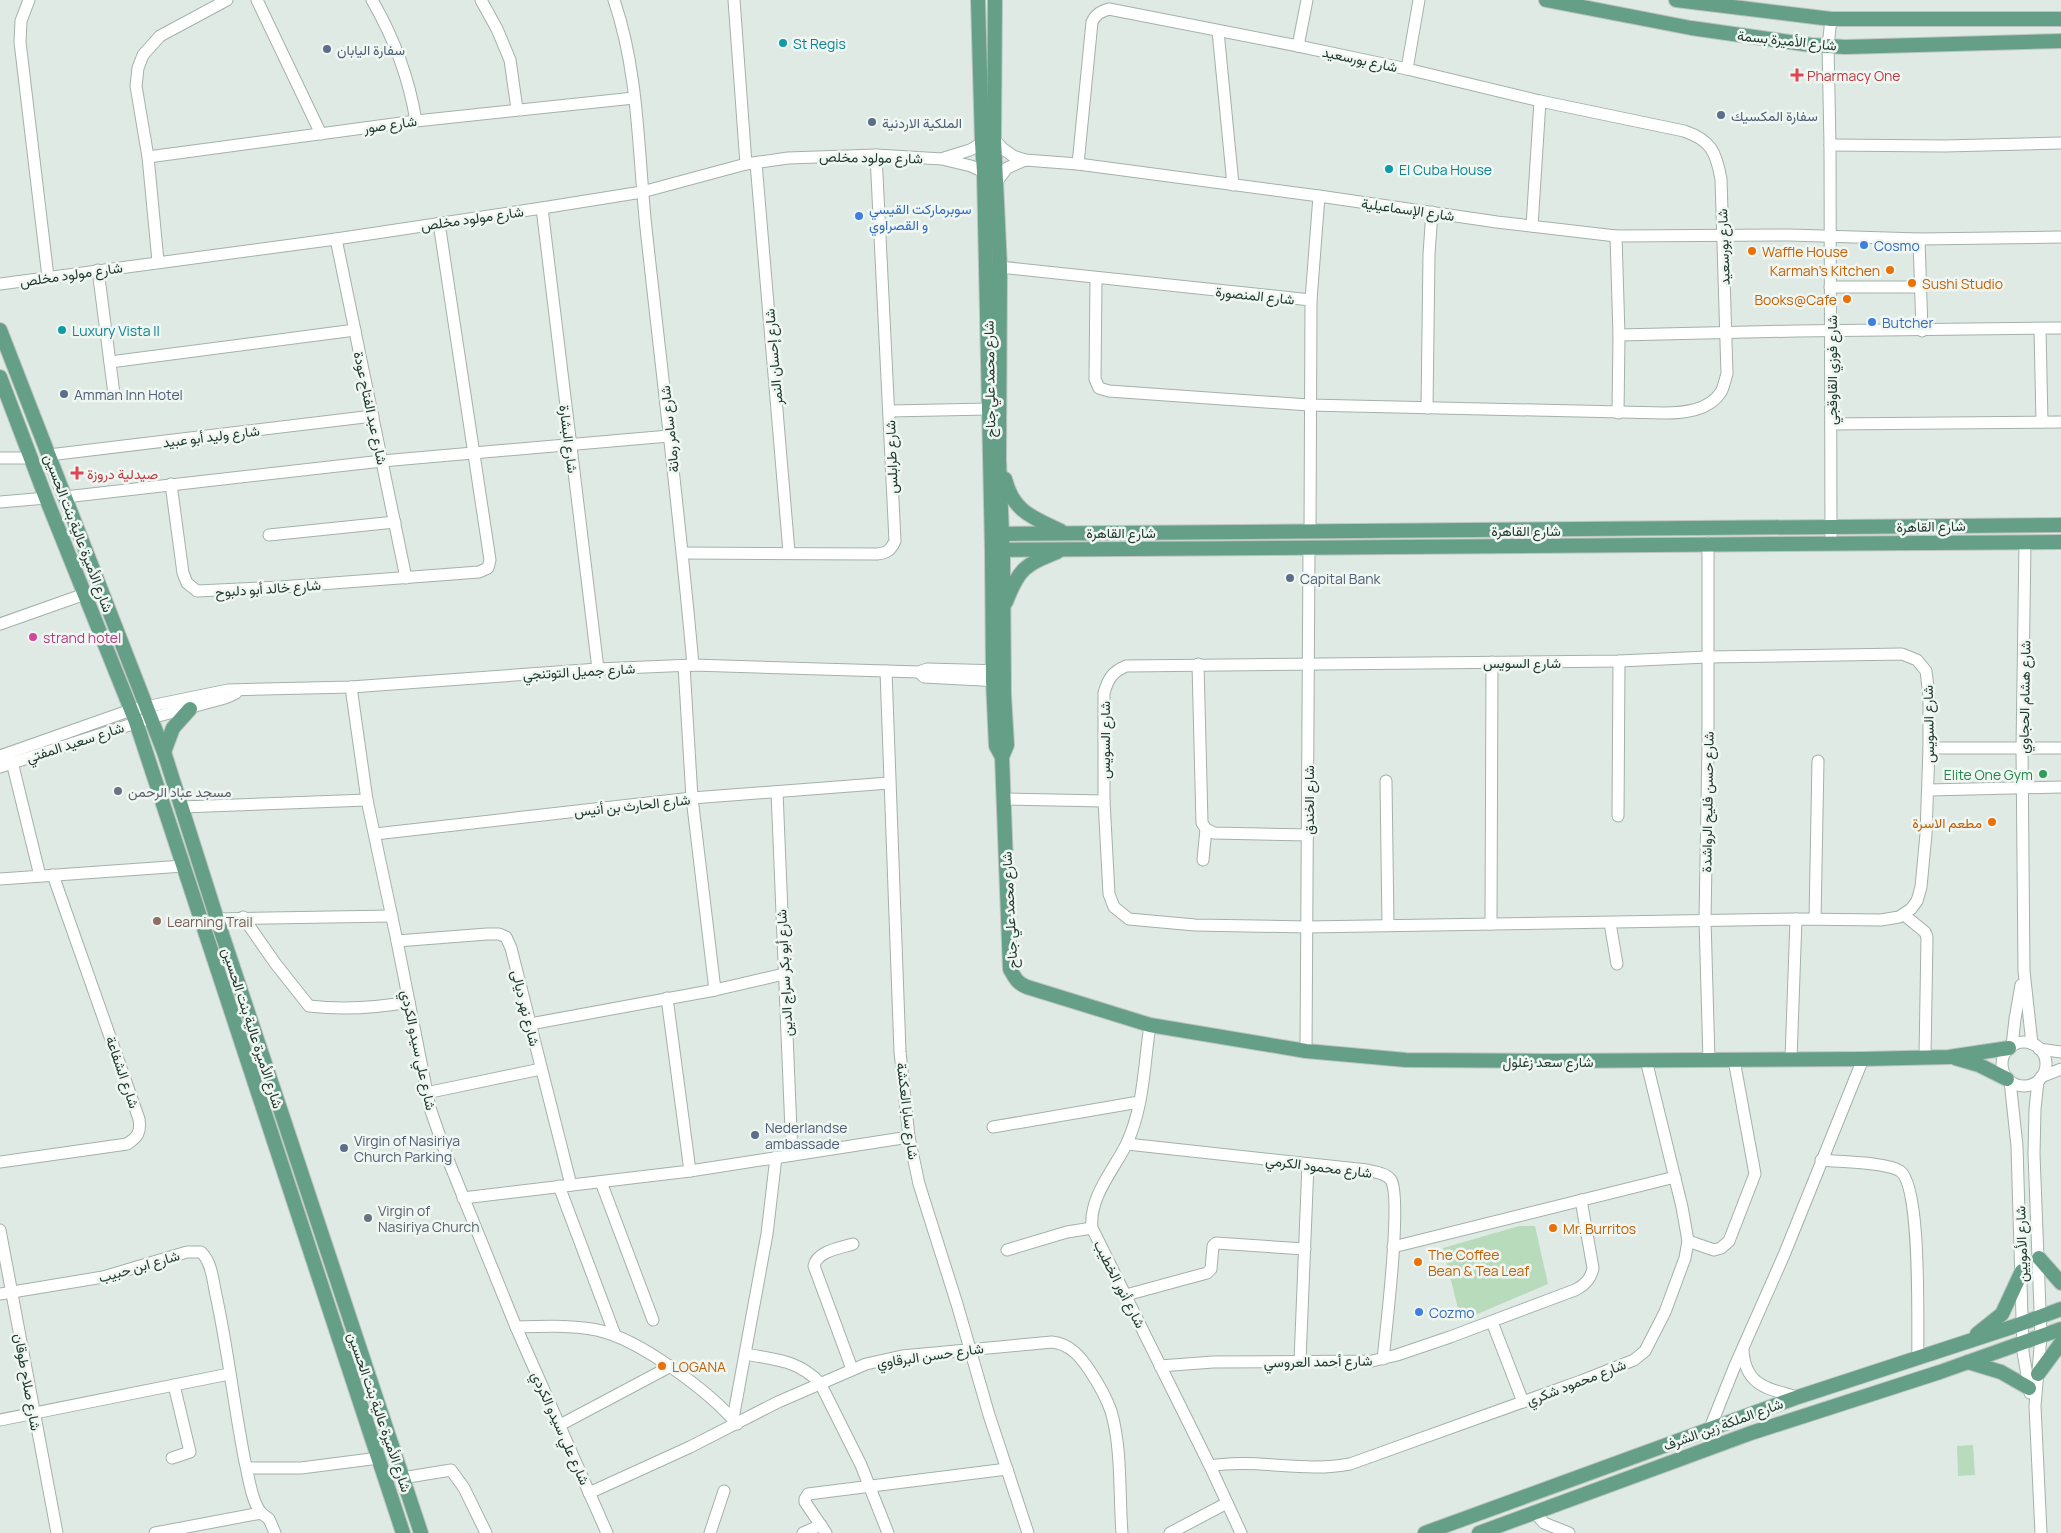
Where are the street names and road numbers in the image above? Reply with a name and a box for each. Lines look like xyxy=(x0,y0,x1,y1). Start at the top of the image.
street label: شارع الأميرة بسمة xyxy=(1736,25,1838,57)
street label: شارع بورسعيد xyxy=(1320,42,1399,78)
street label: شارع صور xyxy=(361,111,418,139)
street label: شارع مولود مخلص xyxy=(819,147,923,169)
street label: شارع الإسماعيلية xyxy=(1360,193,1456,227)
street label: شارع مولود مخلص xyxy=(419,201,525,237)
street label: شارع بورسعيد xyxy=(1712,208,1736,286)
street label: شارع مولود مخلص xyxy=(18,257,124,293)
street label: شارع المنصورة xyxy=(1214,281,1296,311)
street label: شارع إحسان النمر xyxy=(759,308,789,407)
street label: شارع فوزي القاوقجي xyxy=(1822,315,1844,425)
street label: شارع محمد علي جناح xyxy=(978,320,1003,438)
street label: شارع عبد الفتاح عودة xyxy=(348,350,392,467)
street label: شارع سامر رمانة xyxy=(655,384,685,473)
street label: شارع البشارة xyxy=(553,404,583,475)
street label: شارع طرابلس xyxy=(880,420,904,494)
street label: شارع وليد أبو عبيد xyxy=(161,421,261,453)
street label: شارع الأميرة عالية بنت الحسين xyxy=(38,451,118,616)
street label: شارع القاهرة xyxy=(1896,516,1966,538)
street label: شارع القاهرة xyxy=(1491,521,1561,542)
street label: شارع القاهرة xyxy=(1086,523,1156,544)
street label: شارع خالد أبو دلبوح xyxy=(215,575,322,603)
street label: شارع هشام الحجاوي xyxy=(2014,640,2037,754)
street label: شارع السويس xyxy=(1483,653,1561,674)
street label: شارع جميل التوتنجي xyxy=(522,659,636,686)
street label: شارع السويس xyxy=(1918,685,1940,763)
street label: شارع السويس xyxy=(1095,701,1116,779)
street label: شارع سعيد المفتي xyxy=(24,717,127,770)
street label: شارع حسن فليح الرواشدة xyxy=(1696,731,1720,873)
street label: شارع الخندق xyxy=(1299,765,1320,835)
street label: شارع الحارث بن أنيس xyxy=(573,789,691,823)
street label: شارع محمد علي جناح xyxy=(996,851,1025,969)
street label: شارع أبو بكر سراج الدين xyxy=(771,909,799,1037)
street label: شارع الأميرة عالية بنت الحسين xyxy=(216,945,288,1111)
street label: شارع نهر ديالى xyxy=(505,968,545,1049)
street label: شارع علي سيدو الكردي xyxy=(394,988,441,1113)
street label: شارع الشفاعة xyxy=(100,1033,144,1111)
street label: شارع سعد زغلول xyxy=(1503,1052,1593,1073)
street label: شارع سابا العكشة xyxy=(891,1061,923,1161)
street label: شارع محمود الكرمي xyxy=(1264,1150,1373,1185)
street label: شارع الأمويين xyxy=(2010,1205,2034,1282)
street label: شارع أنور الخطيب xyxy=(1088,1237,1150,1332)
street label: شارع ابن حبيب xyxy=(96,1245,182,1289)
street label: شارع الأميرة عالية بنت الحسين xyxy=(342,1330,416,1495)
street label: شارع صلاح طوقان xyxy=(8,1332,46,1432)
street label: شارع حسن البرقاوي xyxy=(875,1338,985,1375)
street label: شارع أحمد العروسي xyxy=(1263,1351,1373,1374)
street label: شارع محمود شكري xyxy=(1523,1354,1630,1413)
street label: شارع علي سيدو الكردي xyxy=(525,1368,595,1489)
street label: شارع الملكة زين الشرف xyxy=(1660,1394,1786,1456)

